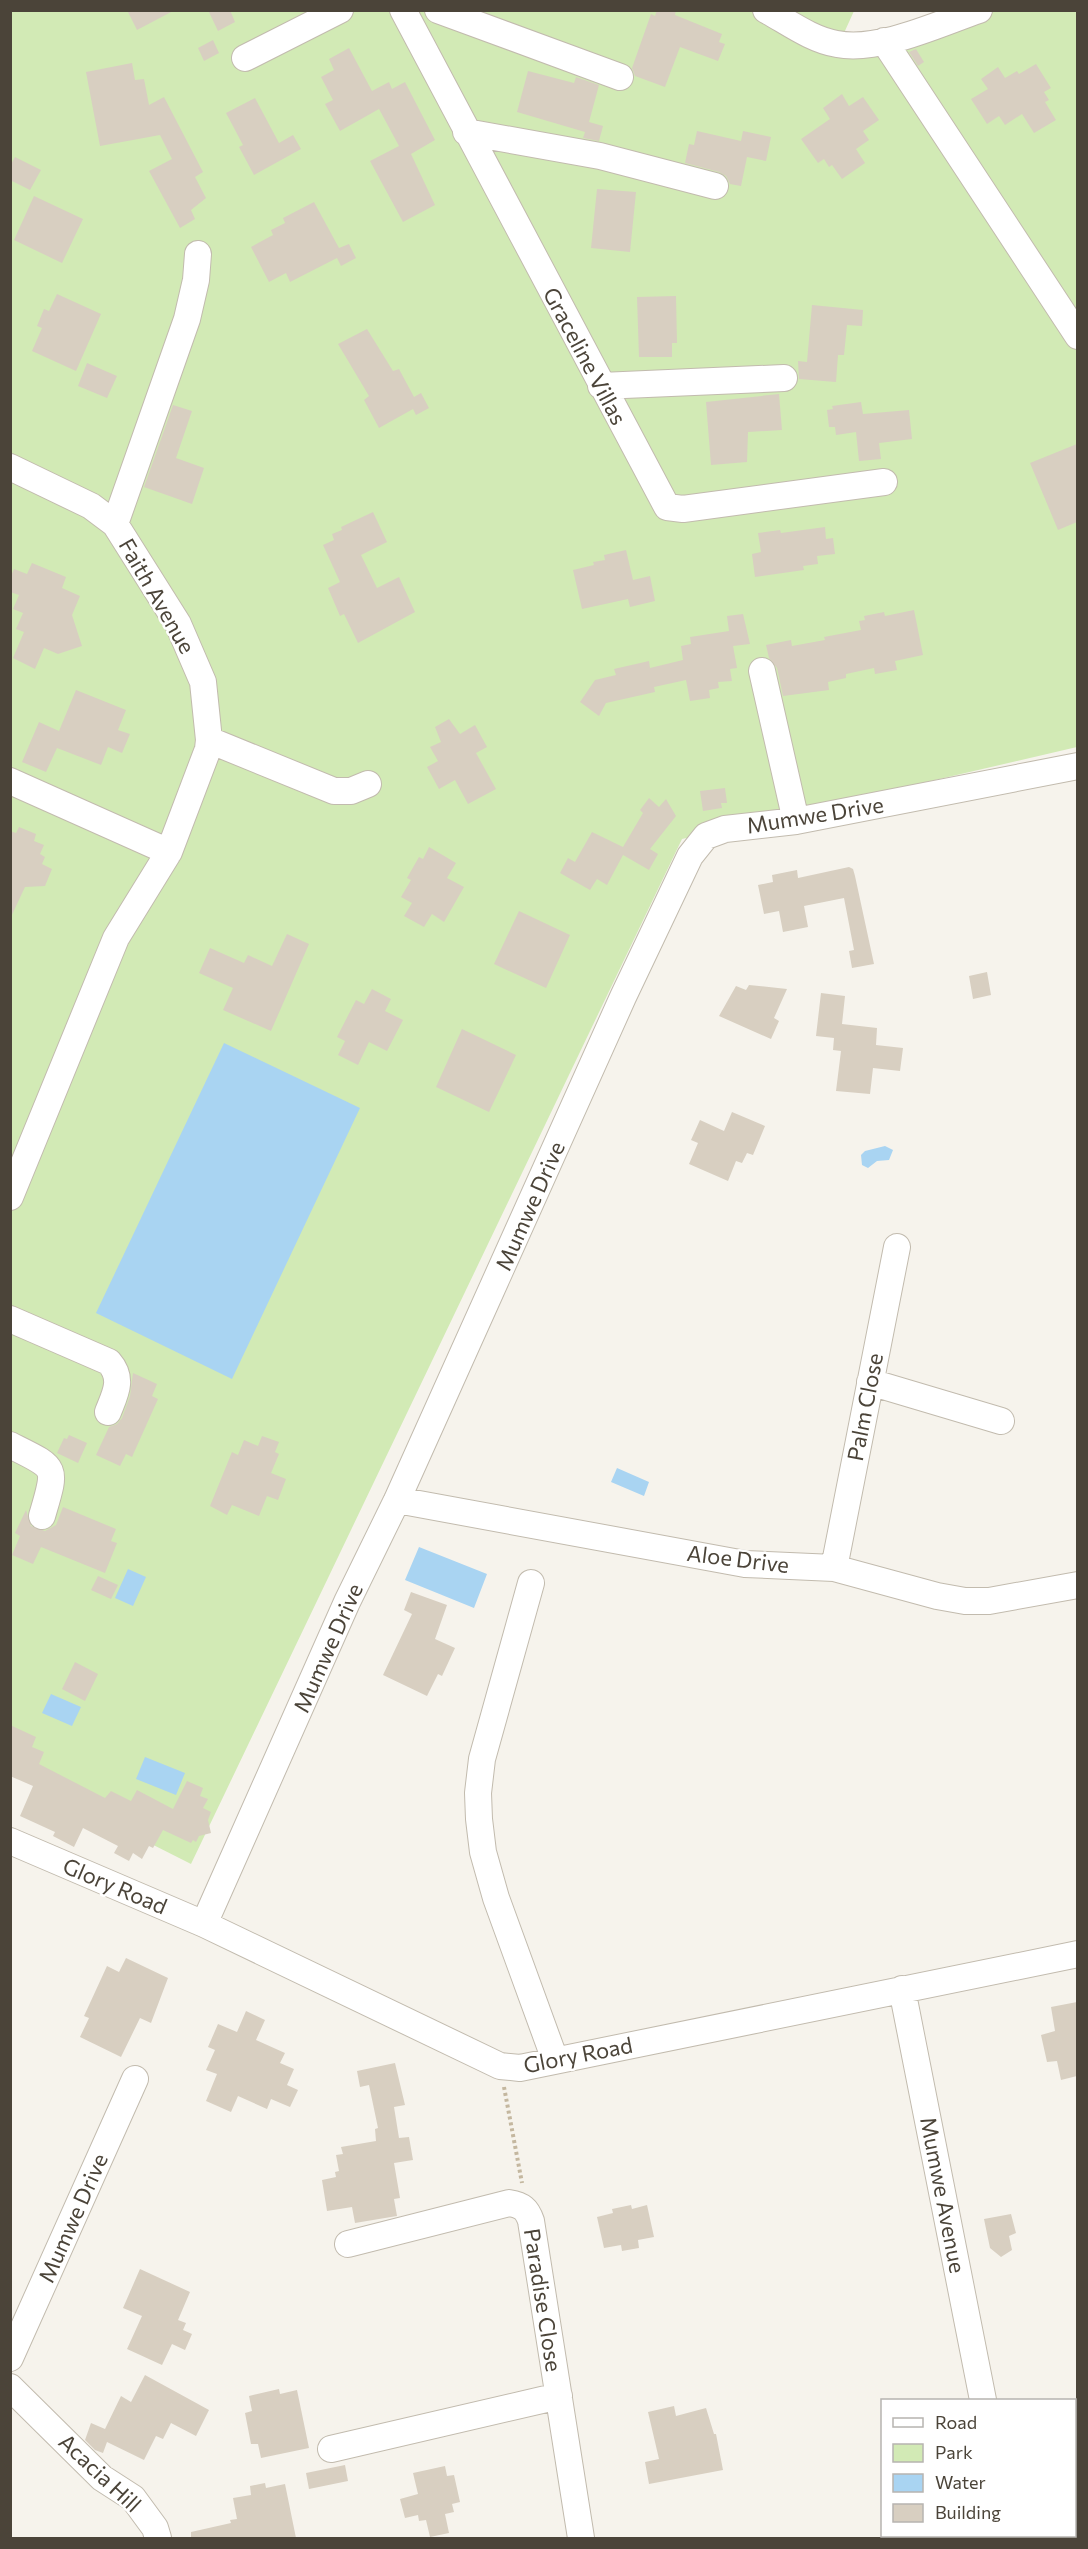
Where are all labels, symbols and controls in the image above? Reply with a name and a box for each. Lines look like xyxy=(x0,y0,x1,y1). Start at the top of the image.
street label: Graceline Villas xyxy=(538,282,633,429)
street label: Faith Avenue xyxy=(114,533,201,658)
street label: Mumwe Drive xyxy=(744,790,885,839)
street label: Mumwe Drive xyxy=(489,1137,570,1275)
street label: Palm Close xyxy=(841,1351,888,1463)
street label: Aloe Drive xyxy=(685,1539,791,1578)
street label: Mumwe Drive xyxy=(287,1579,368,1717)
street label: Glory Road xyxy=(59,1852,171,1920)
street label: Glory Road xyxy=(521,2031,635,2078)
street label: Mumwe Avenue xyxy=(915,2114,972,2275)
street label: Mumwe Drive xyxy=(32,2149,113,2287)
street label: Paradise Close xyxy=(519,2226,568,2374)
legend xyxy=(881,2399,1076,2537)
text: Road xyxy=(935,2411,977,2433)
street label: Acacia Hill xyxy=(54,2428,147,2518)
text: Park xyxy=(935,2441,973,2463)
text: Water xyxy=(935,2471,986,2493)
text: Building xyxy=(935,2501,1001,2523)

